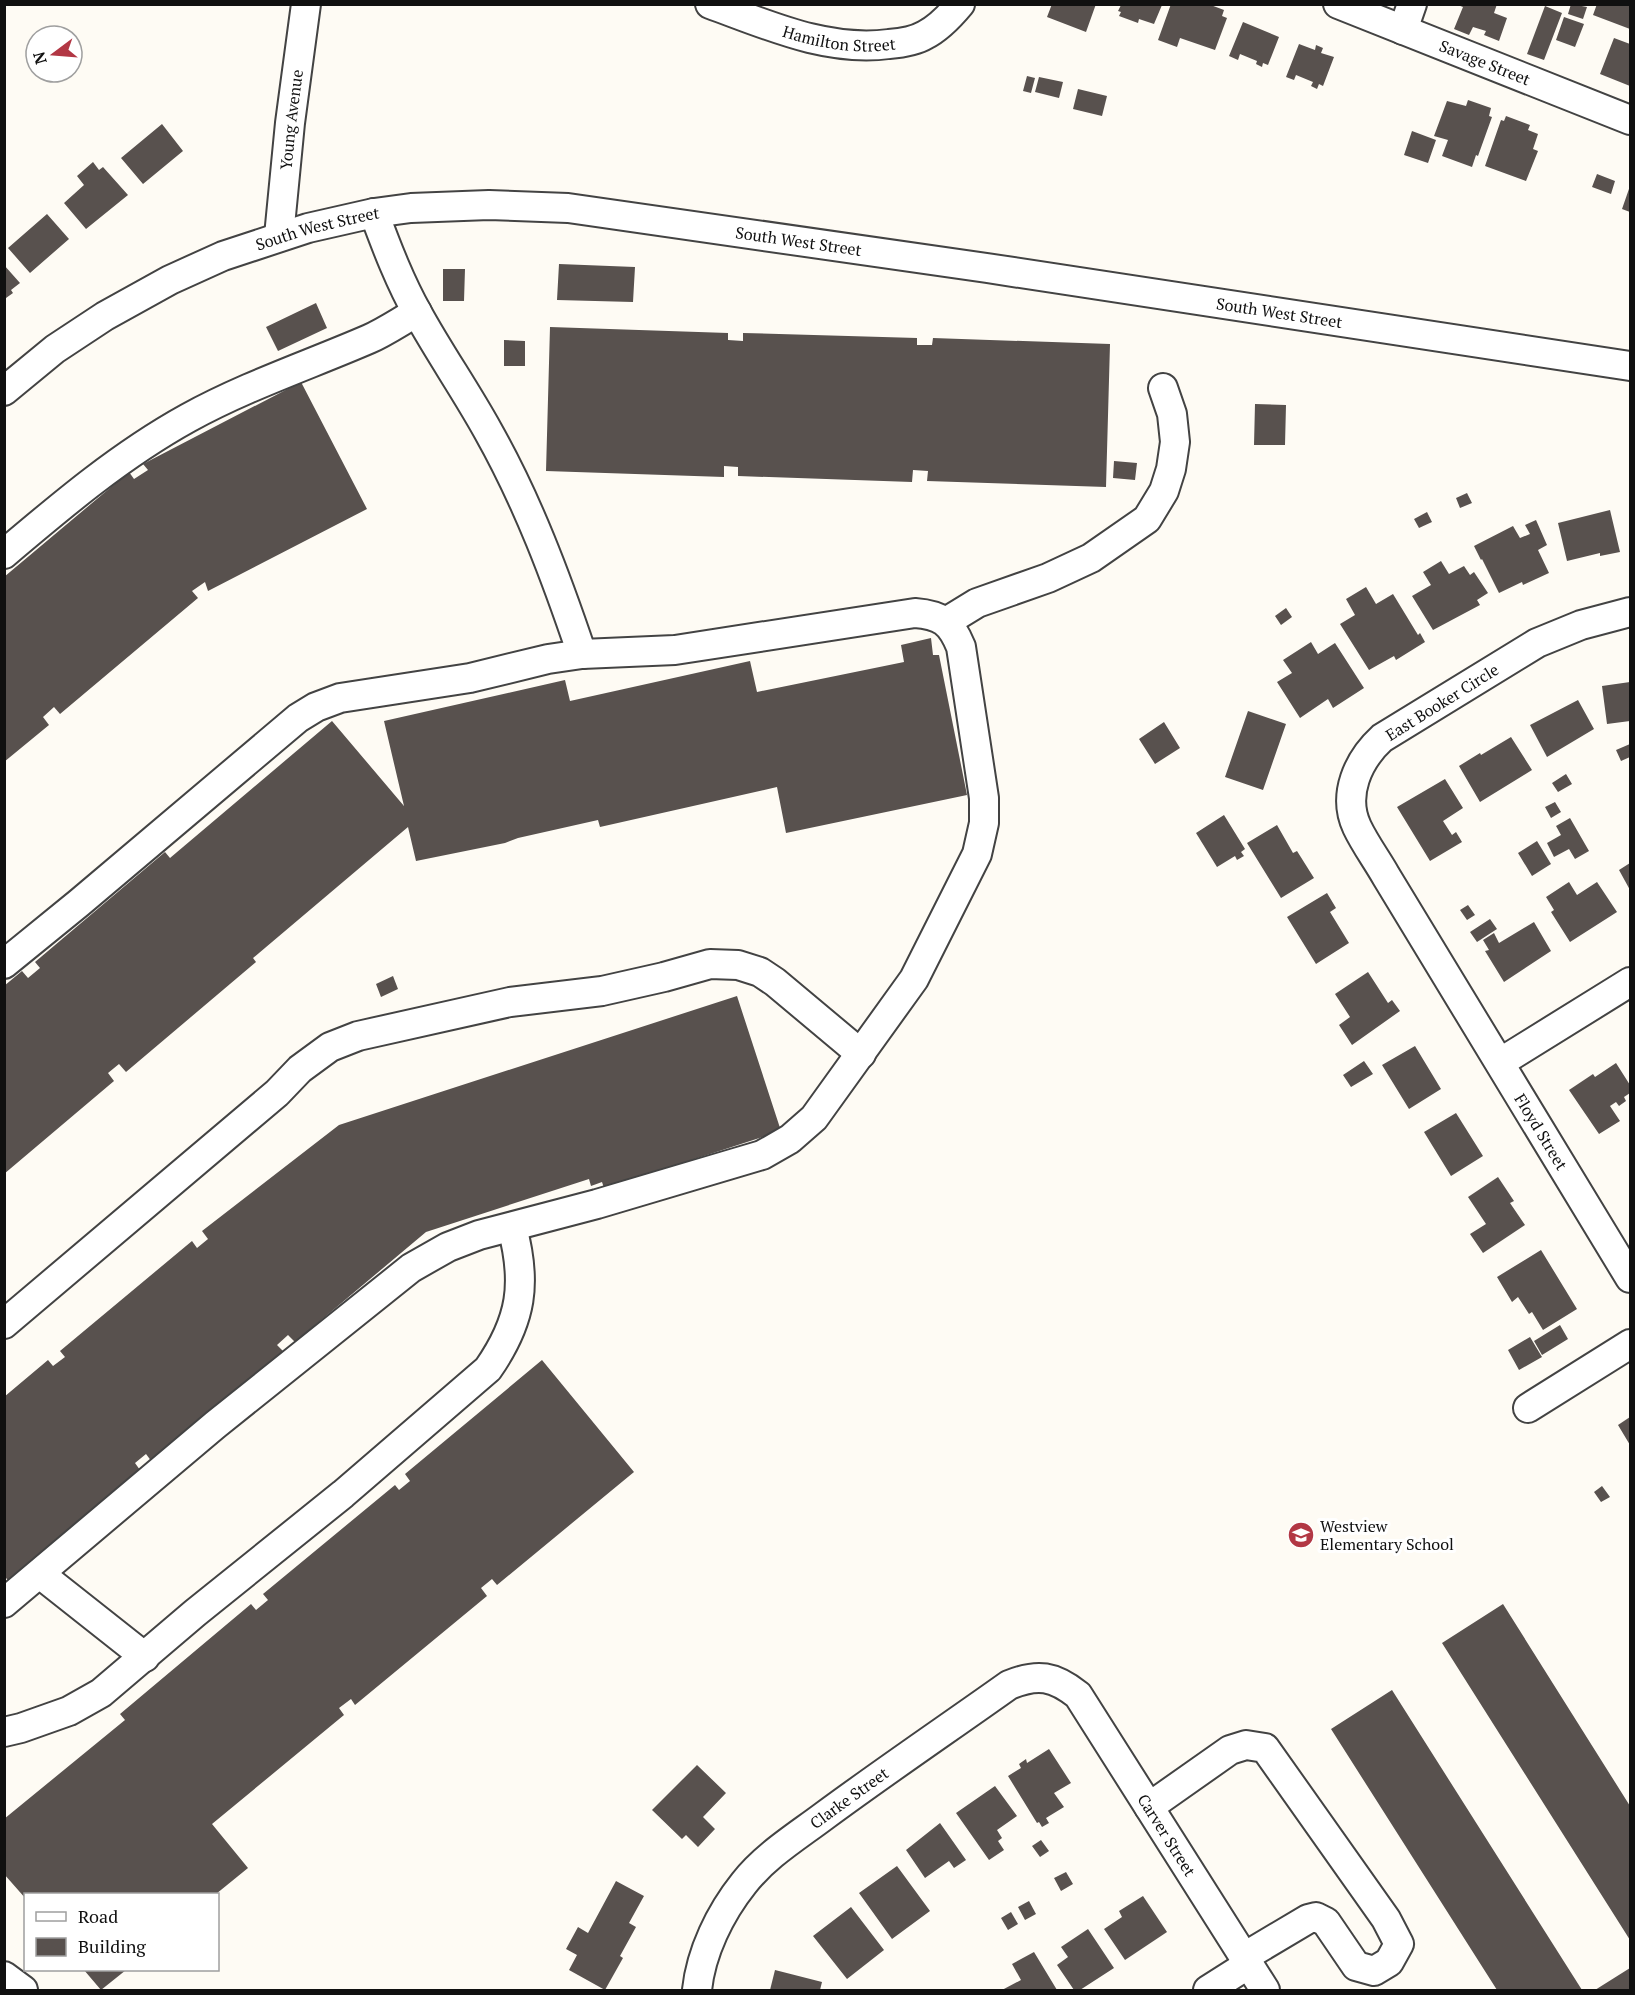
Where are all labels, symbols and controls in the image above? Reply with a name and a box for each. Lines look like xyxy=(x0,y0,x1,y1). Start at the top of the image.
street label: Hamilton Street xyxy=(780,20,897,56)
north arrow xyxy=(24,24,84,84)
street label: Savage Street xyxy=(1436,34,1534,90)
text: N xyxy=(27,49,52,67)
street label: Young Avenue xyxy=(275,68,308,171)
street label: South West Street xyxy=(253,201,381,256)
street label: South West Street xyxy=(734,221,863,261)
street label: South West Street xyxy=(1215,292,1344,333)
street label: East Booker Circle xyxy=(1381,658,1503,746)
street label: Floyd Street xyxy=(1510,1089,1573,1174)
place label: Westview Elementary School xyxy=(1320,1515,1454,1555)
school or university icon: Westview Elementary School xyxy=(1286,1520,1316,1550)
street label: Clarke Street xyxy=(805,1762,893,1834)
street label: Carver Street xyxy=(1132,1790,1201,1880)
legend xyxy=(24,1893,219,1971)
text: Road xyxy=(78,1904,118,1928)
text: Building xyxy=(78,1934,146,1958)

